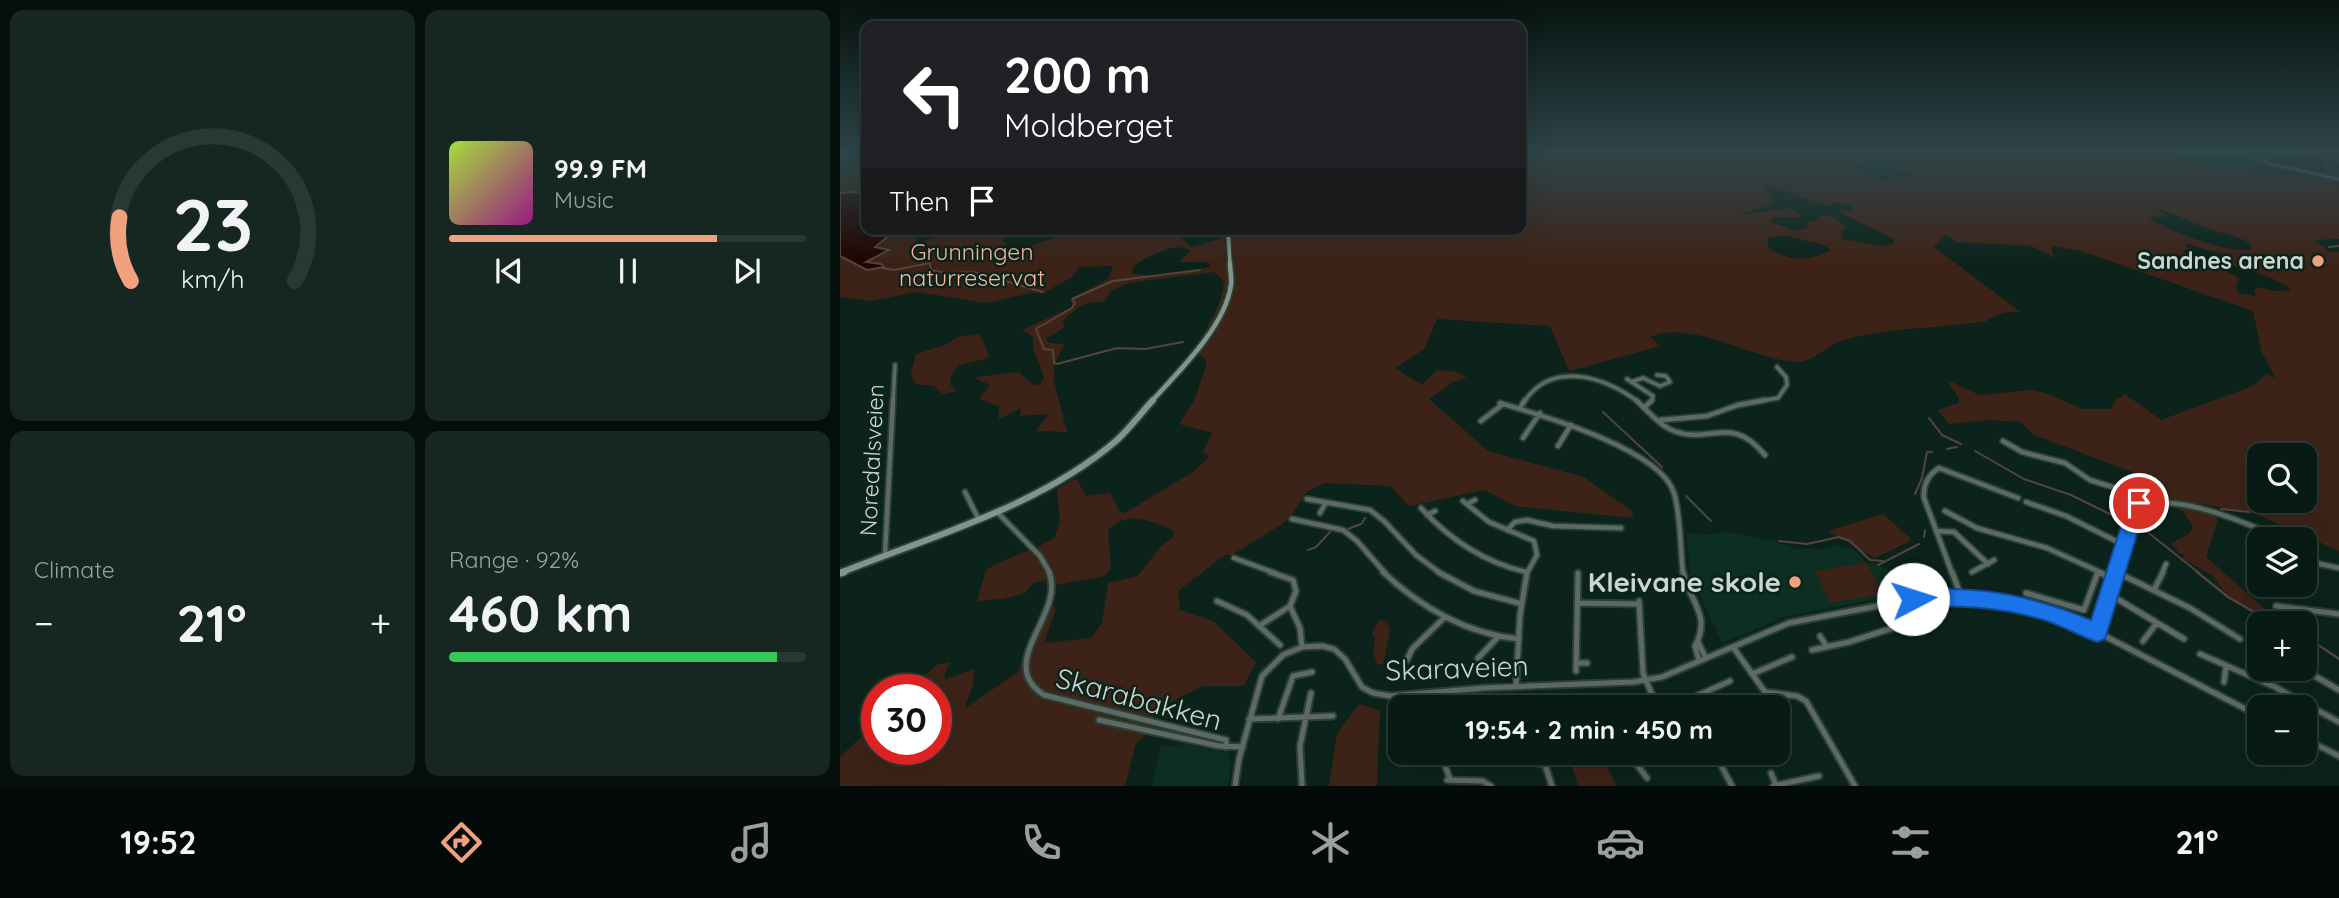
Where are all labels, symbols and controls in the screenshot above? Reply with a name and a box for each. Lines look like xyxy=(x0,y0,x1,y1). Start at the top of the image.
text: 200 m xyxy=(1004,44,1151,105)
icon: left xyxy=(889,49,980,140)
text: Moldberget xyxy=(1004,105,1174,145)
text: 99.9 FM xyxy=(554,152,647,185)
text: 23 xyxy=(172,179,253,270)
icon: arrive xyxy=(963,182,1001,220)
text: Music xyxy=(554,185,614,214)
text: Then xyxy=(889,185,949,218)
park label: Grunningen naturreservat xyxy=(899,237,1045,292)
place label: Sandnes arena xyxy=(2137,246,2304,275)
icon: previous xyxy=(490,252,528,290)
icon: pause xyxy=(609,252,647,290)
icon: next xyxy=(728,252,766,290)
marker: Sandnes arena xyxy=(2310,253,2326,269)
text: km/h xyxy=(181,263,244,294)
street label: Noredalsveien xyxy=(853,383,890,537)
map controls xyxy=(2247,443,2317,765)
button: search xyxy=(2247,443,2317,513)
pin xyxy=(2109,473,2169,533)
icon: arrive xyxy=(2120,484,2158,522)
button: layers xyxy=(2247,527,2317,597)
text: Range · 92% xyxy=(449,545,579,574)
text: Climate xyxy=(34,555,115,584)
position arrow xyxy=(1876,562,1950,636)
place label: Kleivane skole xyxy=(1588,564,1781,599)
marker: Kleivane skole xyxy=(1787,574,1803,590)
text: 460 km xyxy=(449,580,632,645)
text: 21° xyxy=(177,590,247,655)
text: − xyxy=(34,599,54,647)
text: + xyxy=(370,599,391,647)
button: + xyxy=(2247,611,2317,681)
street label: Skaraveien xyxy=(1385,648,1529,687)
street label: Skarabakken xyxy=(1052,660,1226,737)
speed limit sign: 30 xyxy=(861,674,952,765)
button: − xyxy=(2247,695,2317,765)
text: 19:54 · 2 min · 450 m xyxy=(1465,713,1713,746)
icon: directions xyxy=(437,818,486,867)
icon: music xyxy=(727,818,776,867)
icon: phone xyxy=(1017,818,1066,867)
icon: climate xyxy=(1306,818,1355,867)
icon: car xyxy=(1596,818,1645,867)
icon: filters xyxy=(1886,818,1935,867)
text: 19:52 xyxy=(120,822,196,862)
text: 21° xyxy=(2175,822,2219,862)

